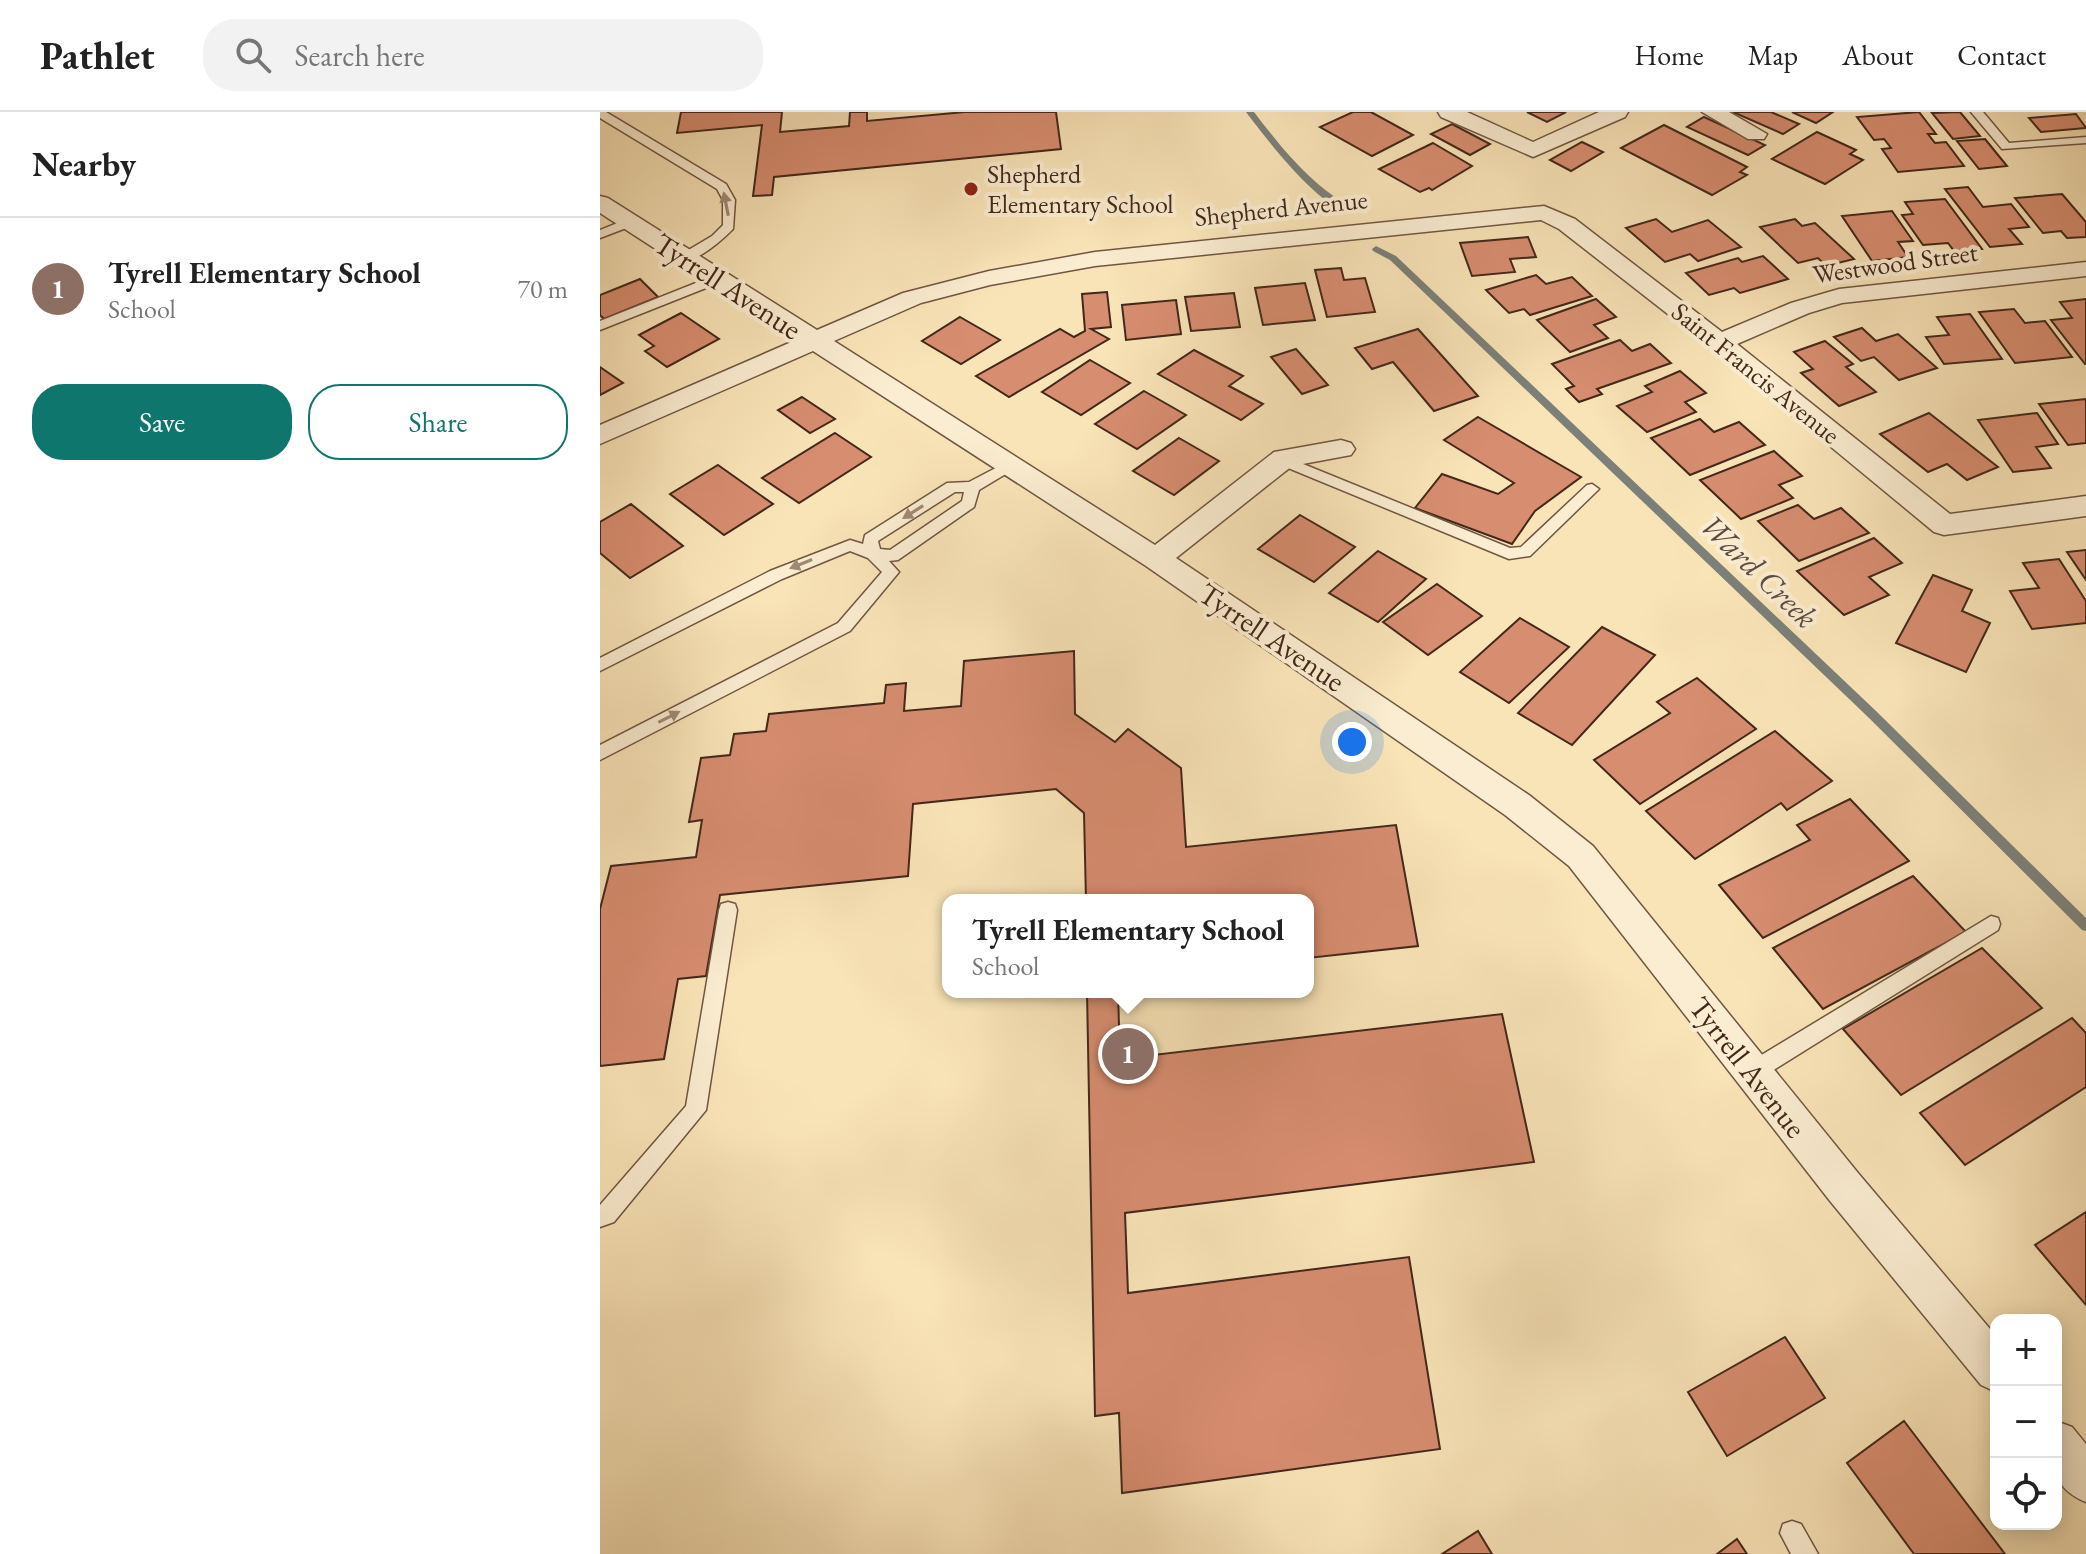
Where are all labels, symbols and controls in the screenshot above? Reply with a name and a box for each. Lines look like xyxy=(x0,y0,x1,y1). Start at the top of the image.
search box xyxy=(203,19,763,91)
text: Pathlet xyxy=(40,31,155,80)
icon: search xyxy=(231,33,275,77)
text: Search here xyxy=(295,36,425,75)
text: Home xyxy=(1634,37,1704,73)
text: Map xyxy=(1748,37,1798,73)
text: About xyxy=(1842,37,1913,73)
text: Contact xyxy=(1957,37,2046,73)
text: Nearby xyxy=(32,142,136,186)
place label: Shepherd Elementary School xyxy=(987,157,1174,221)
marker: Shepherd Elementary School xyxy=(962,180,980,198)
street label: Shepherd Avenue xyxy=(1193,182,1369,234)
one-way arrow xyxy=(720,191,732,216)
street label: Tyrrell Avenue xyxy=(647,224,809,348)
street label: Westwood Street xyxy=(1810,235,1980,291)
text: Tyrell Elementary School xyxy=(108,253,421,292)
text: 1 xyxy=(51,272,65,306)
text: 70 m xyxy=(518,272,568,306)
text: School xyxy=(108,292,176,326)
street label: Saint Francis Avenue xyxy=(1665,295,1847,451)
button: Save xyxy=(32,384,292,460)
button: Share xyxy=(308,384,568,460)
one-way arrow xyxy=(902,504,923,519)
water label: Ward Creek xyxy=(1691,505,1827,638)
one-way arrow xyxy=(789,558,813,571)
street label: Tyrrell Avenue xyxy=(1191,574,1353,700)
one-way arrow xyxy=(658,711,681,724)
your location xyxy=(1332,722,1372,762)
popup xyxy=(942,894,1314,998)
text: Tyrell Elementary School xyxy=(972,910,1284,949)
text: School xyxy=(972,949,1039,983)
street label: Tyrrell Avenue xyxy=(1681,989,1815,1145)
pin: 1 xyxy=(1102,1024,1154,1084)
map controls xyxy=(1990,1314,2062,1530)
button: + xyxy=(1990,1314,2062,1386)
button: − xyxy=(1990,1386,2062,1458)
button: locate xyxy=(1990,1458,2062,1530)

